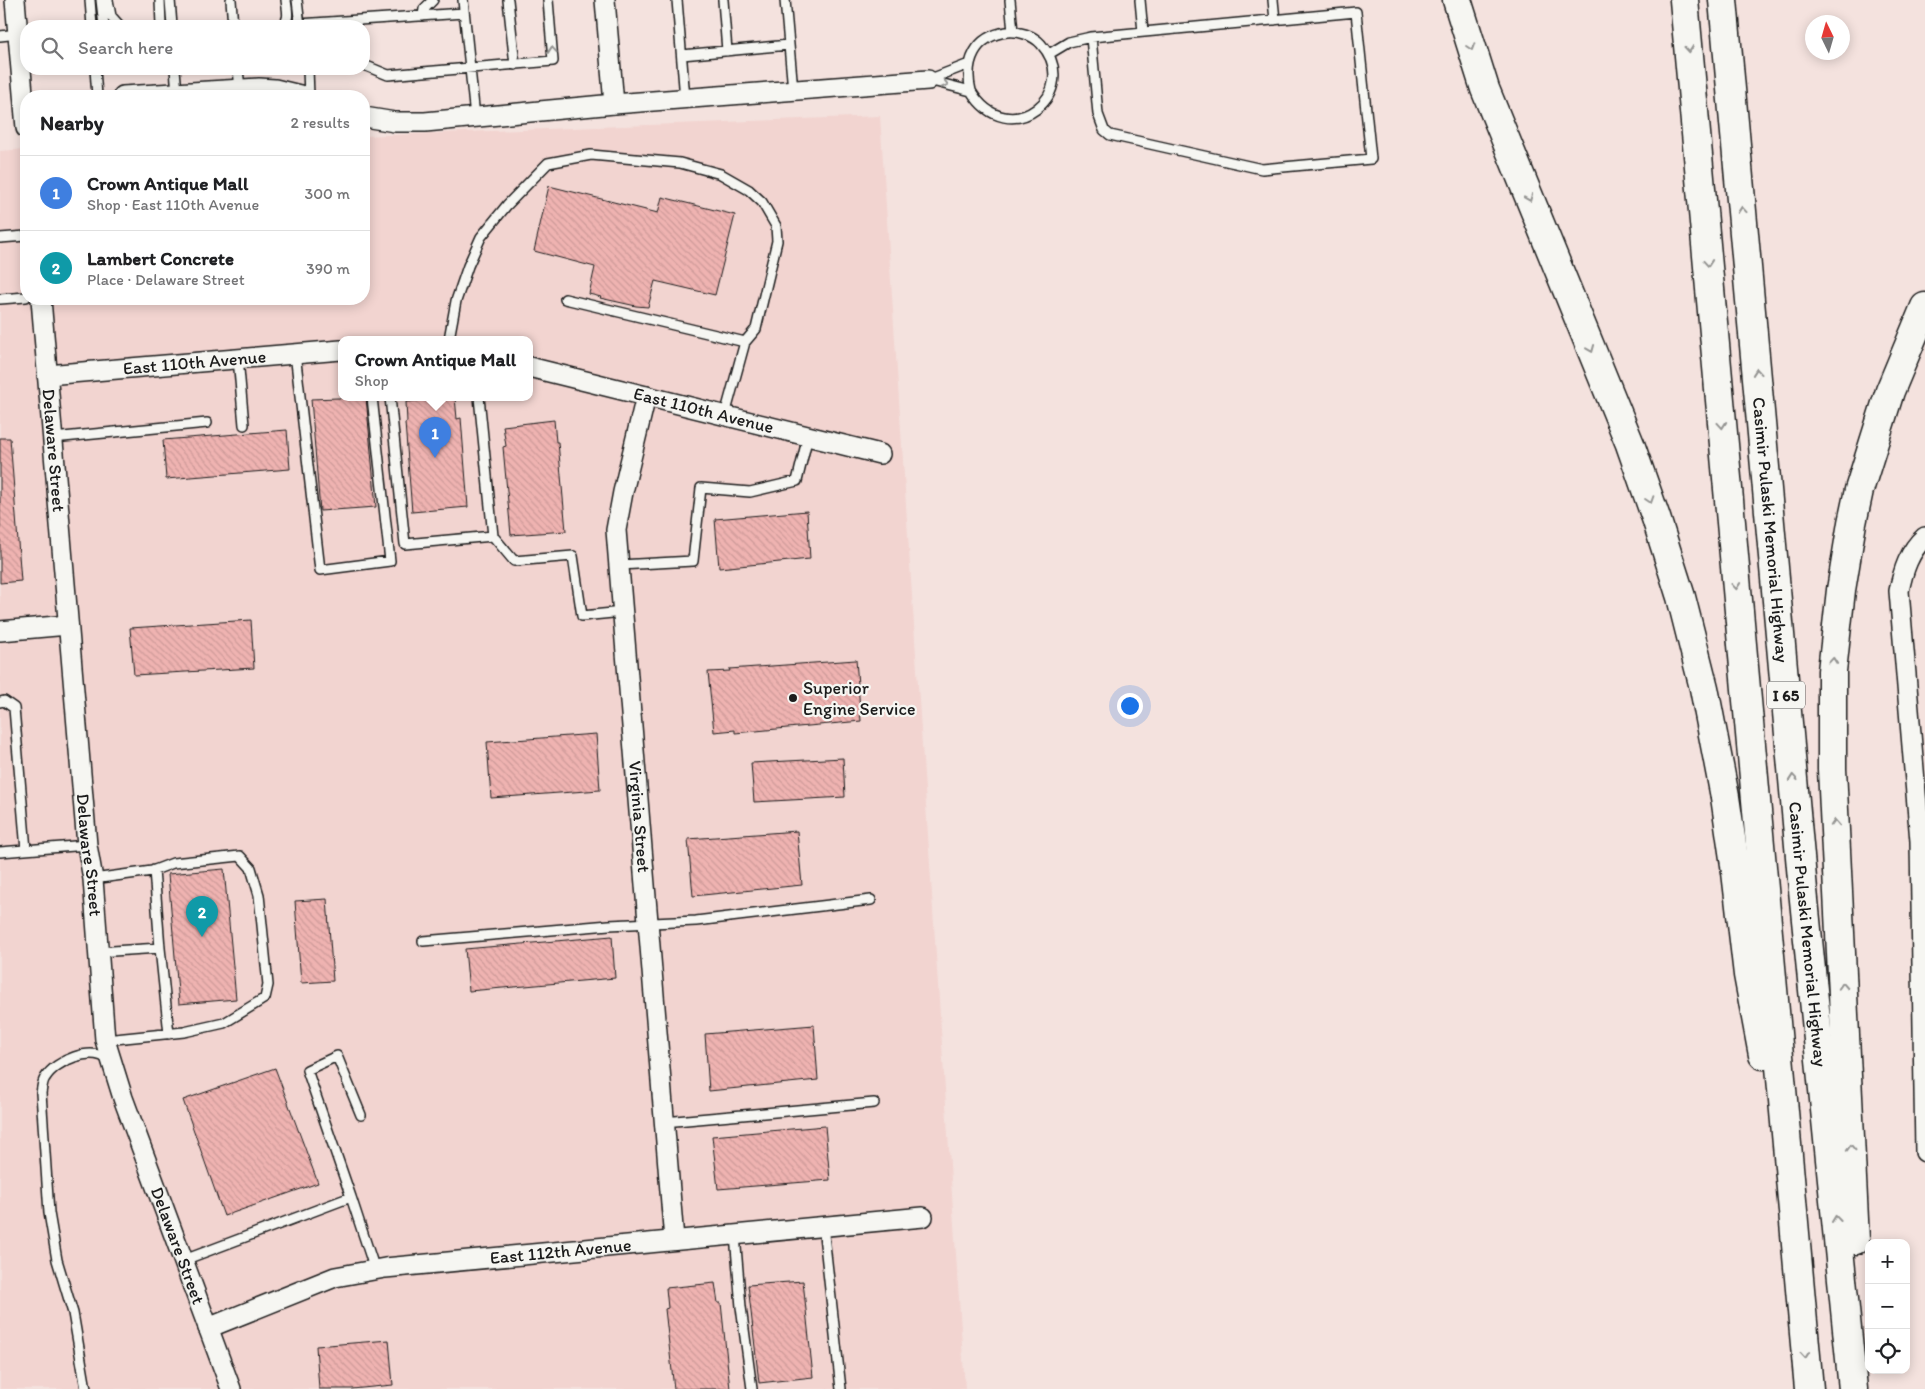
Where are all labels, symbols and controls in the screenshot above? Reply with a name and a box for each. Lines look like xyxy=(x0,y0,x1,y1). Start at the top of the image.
north arrow xyxy=(1805,15,1850,60)
search box xyxy=(20,20,370,75)
icon: search xyxy=(38,34,66,62)
text: Search here xyxy=(78,36,173,59)
one-way arrow xyxy=(1465,42,1475,50)
one-way arrow xyxy=(1683,45,1694,53)
one-way arrow xyxy=(547,46,558,54)
one-way arrow xyxy=(940,79,948,89)
text: Nearby xyxy=(40,110,104,135)
text: 2 results xyxy=(290,113,350,132)
text: Crown Antique Mall xyxy=(87,172,248,195)
text: 1 xyxy=(52,184,60,203)
text: 300 m xyxy=(305,184,350,203)
one-way arrow xyxy=(1523,193,1534,202)
text: Shop · East 110th Avenue xyxy=(87,195,259,214)
one-way arrow xyxy=(1737,206,1748,214)
text: Lambert Concrete xyxy=(87,247,234,270)
text: 2 xyxy=(52,259,60,278)
text: 390 m xyxy=(306,259,350,278)
one-way arrow xyxy=(1702,259,1713,267)
text: Place · Delaware Street xyxy=(87,270,245,289)
popup xyxy=(338,336,533,401)
one-way arrow xyxy=(1584,344,1595,353)
street label: East 110th Avenue xyxy=(122,345,267,380)
text: Crown Antique Mall xyxy=(355,348,516,371)
one-way arrow xyxy=(1751,368,1762,376)
text: Shop xyxy=(355,371,389,390)
street label: East 110th Avenue xyxy=(631,382,776,438)
street label: Delaware Street xyxy=(38,388,70,513)
street label: Casimir Pulaski Memorial Highway xyxy=(1748,396,1794,664)
pin: 1 xyxy=(419,417,451,458)
one-way arrow xyxy=(1716,421,1727,429)
one-way arrow xyxy=(1644,495,1654,504)
one-way arrow xyxy=(1731,583,1742,591)
one-way arrow xyxy=(1828,657,1839,665)
place label: Superior Engine Service xyxy=(803,677,915,720)
road number: I 65 xyxy=(1767,682,1805,708)
marker: Superior Engine Service xyxy=(787,692,799,704)
your location xyxy=(1117,693,1143,719)
street label: Virginia Street xyxy=(624,760,655,874)
one-way arrow xyxy=(1788,774,1799,782)
street label: Delaware Street xyxy=(72,793,107,917)
street label: Casimir Pulaski Memorial Highway xyxy=(1784,800,1832,1068)
one-way arrow xyxy=(1829,819,1840,827)
pin: 2 xyxy=(186,896,218,937)
one-way arrow xyxy=(1837,981,1848,989)
one-way arrow xyxy=(1845,1144,1856,1152)
street label: Delaware Street xyxy=(146,1184,210,1308)
one-way arrow xyxy=(1831,1214,1842,1222)
street label: East 112th Avenue xyxy=(489,1234,632,1269)
map controls xyxy=(1865,1239,1910,1374)
button: + xyxy=(1865,1239,1910,1284)
button: − xyxy=(1865,1284,1910,1329)
button: locate xyxy=(1865,1329,1910,1374)
one-way arrow xyxy=(1800,1351,1811,1359)

